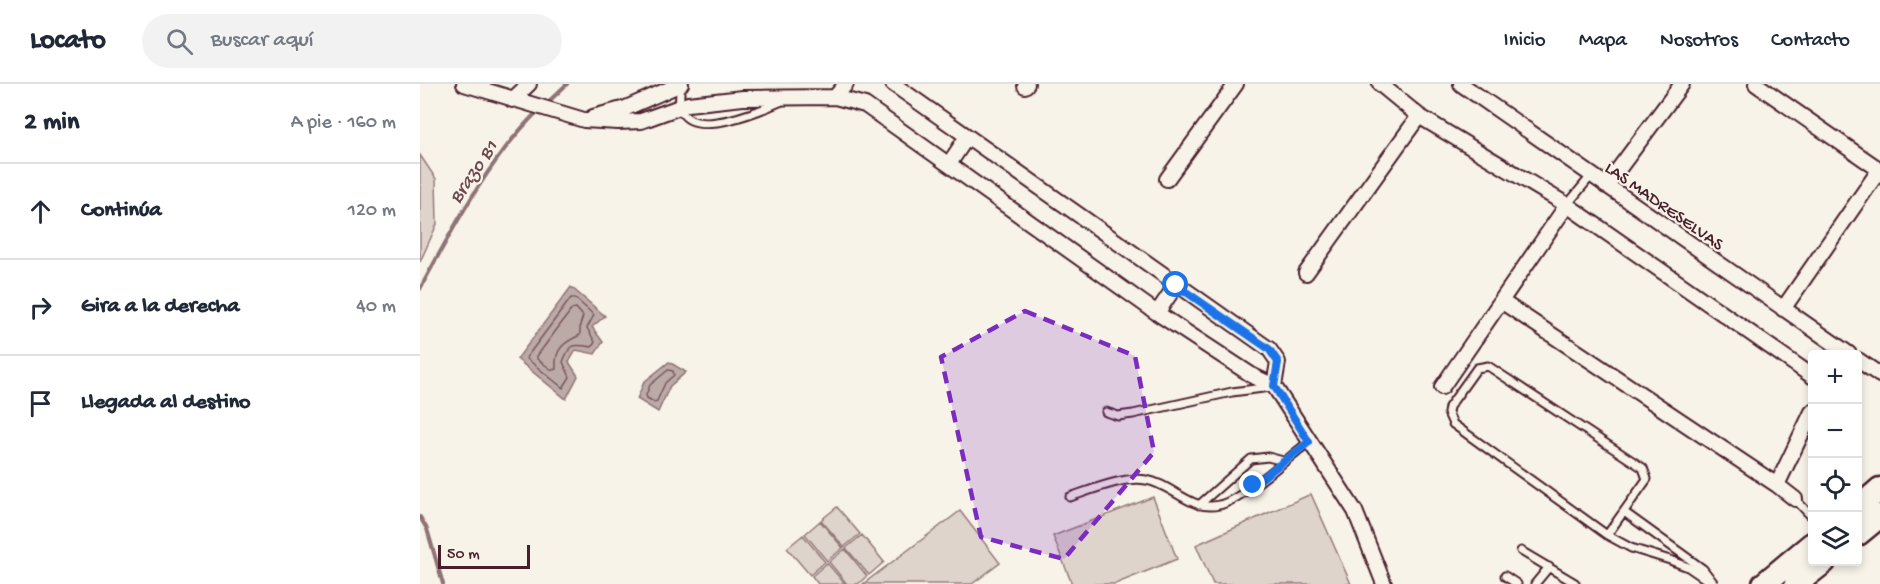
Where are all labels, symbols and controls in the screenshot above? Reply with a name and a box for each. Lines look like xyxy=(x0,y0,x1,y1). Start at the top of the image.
search box xyxy=(142,14,562,68)
text: Locato xyxy=(30,25,106,58)
icon: search xyxy=(163,25,196,58)
text: Buscar aquí xyxy=(211,28,314,54)
text: Inicio xyxy=(1504,29,1546,54)
text: Mapa xyxy=(1579,29,1627,54)
text: Nosotros xyxy=(1660,29,1738,54)
text: Contacto xyxy=(1771,29,1850,54)
text: 2 min xyxy=(24,108,79,139)
text: A pie · 160 m xyxy=(291,112,396,135)
water label: Brazo B1 xyxy=(446,137,504,209)
street label: LAS MADRESELVAS xyxy=(1600,158,1728,256)
icon: ahead xyxy=(24,195,57,228)
text: Continúa xyxy=(81,198,162,224)
text: 120 m xyxy=(348,200,396,223)
route start xyxy=(1162,271,1188,297)
icon: right xyxy=(24,291,57,324)
text: Gira a la derecha xyxy=(81,294,239,320)
text: 40 m xyxy=(356,296,396,319)
map controls xyxy=(1808,350,1862,566)
button: + xyxy=(1808,350,1862,404)
icon: arrive xyxy=(24,387,57,420)
text: Llegada al destino xyxy=(81,390,251,416)
button: − xyxy=(1808,404,1862,458)
button: locate xyxy=(1808,458,1862,512)
route end xyxy=(1239,471,1265,497)
button: layers xyxy=(1808,512,1862,566)
scale bar xyxy=(438,542,530,570)
text: 50 m xyxy=(447,546,480,565)

